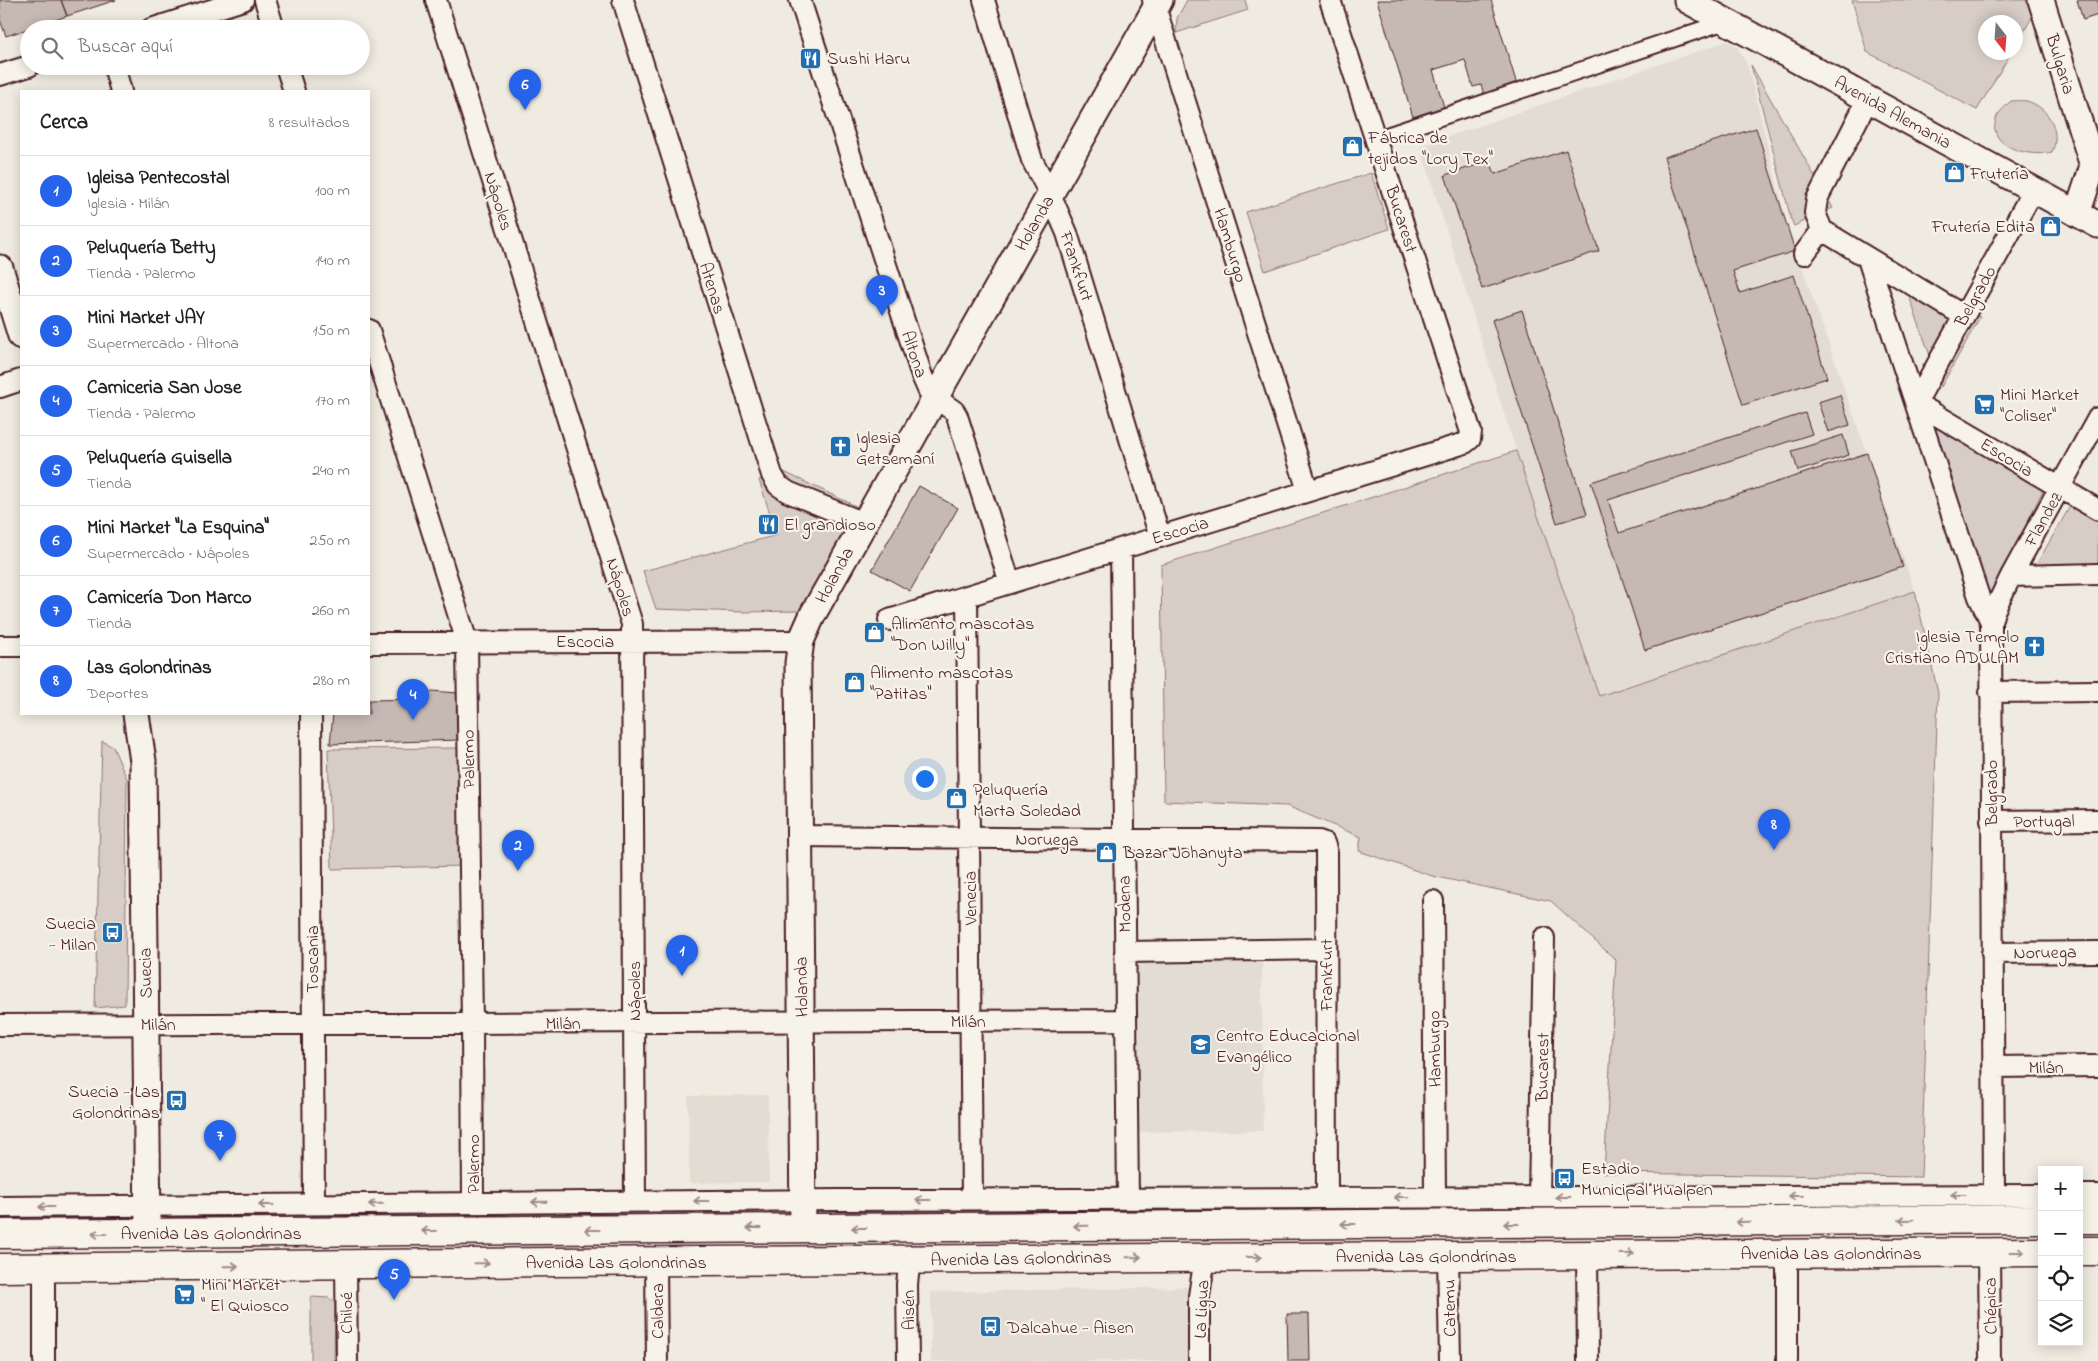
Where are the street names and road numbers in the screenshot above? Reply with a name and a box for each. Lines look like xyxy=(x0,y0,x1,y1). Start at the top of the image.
street label: Bulgaria xyxy=(2036,30,2081,98)
street label: Avenida Alemania xyxy=(1829,71,1956,157)
street label: Nápoles xyxy=(476,169,518,234)
street label: Bucarest xyxy=(1377,182,1423,256)
street label: Holanda xyxy=(1009,191,1062,257)
street label: Hamburgo xyxy=(1204,205,1253,286)
street label: Frankfurt xyxy=(1051,227,1099,305)
street label: Atenas xyxy=(691,259,731,318)
street label: Belgrado xyxy=(1949,262,2005,334)
street label: Altona xyxy=(893,328,933,382)
street label: Escocia xyxy=(1974,433,2038,485)
street label: Flandez xyxy=(2019,487,2071,553)
street label: Escocia xyxy=(1149,511,1212,553)
street label: Holanda xyxy=(810,543,862,609)
street label: Nápoles xyxy=(598,555,640,620)
street label: Escocia xyxy=(556,630,614,656)
street label: Palermo xyxy=(456,729,484,789)
street label: Belgrado xyxy=(1980,760,2007,827)
street label: Portugal xyxy=(2013,809,2075,838)
street label: Noruega xyxy=(1015,827,1079,856)
street label: Venecia xyxy=(959,871,985,926)
street label: Modena xyxy=(1113,875,1139,933)
street label: Toscania xyxy=(301,925,327,993)
street label: Frankfurt xyxy=(1315,939,1341,1012)
street label: Noruega xyxy=(2013,940,2077,969)
street label: Suecia xyxy=(134,947,160,999)
street label: Holanda xyxy=(789,956,817,1018)
street label: Nápoles xyxy=(623,961,649,1021)
street label: Milán xyxy=(950,1010,986,1036)
street label: Hamburgo xyxy=(1422,1010,1451,1088)
street label: Milán xyxy=(545,1012,581,1038)
street label: Milán xyxy=(140,1013,176,1039)
street label: Bucarest xyxy=(1530,1032,1558,1103)
street label: Milán xyxy=(2028,1056,2064,1082)
street label: Palermo xyxy=(462,1134,488,1194)
street label: Avenida Las Golondrinas xyxy=(120,1222,302,1248)
street label: Avenida Las Golondrinas xyxy=(1740,1242,1922,1268)
street label: Avenida Las Golondrinas xyxy=(930,1245,1112,1275)
street label: Avenida Las Golondrinas xyxy=(1335,1245,1517,1271)
street label: Avenida Las Golondrinas xyxy=(525,1251,707,1277)
street label: Chépica xyxy=(1979,1277,2005,1335)
street label: La Ligua xyxy=(1188,1279,1219,1339)
street label: Catemu xyxy=(1437,1279,1465,1337)
street label: Caldera xyxy=(646,1283,672,1339)
street label: Aisén xyxy=(897,1290,923,1330)
street label: Chiloé xyxy=(335,1291,361,1334)

